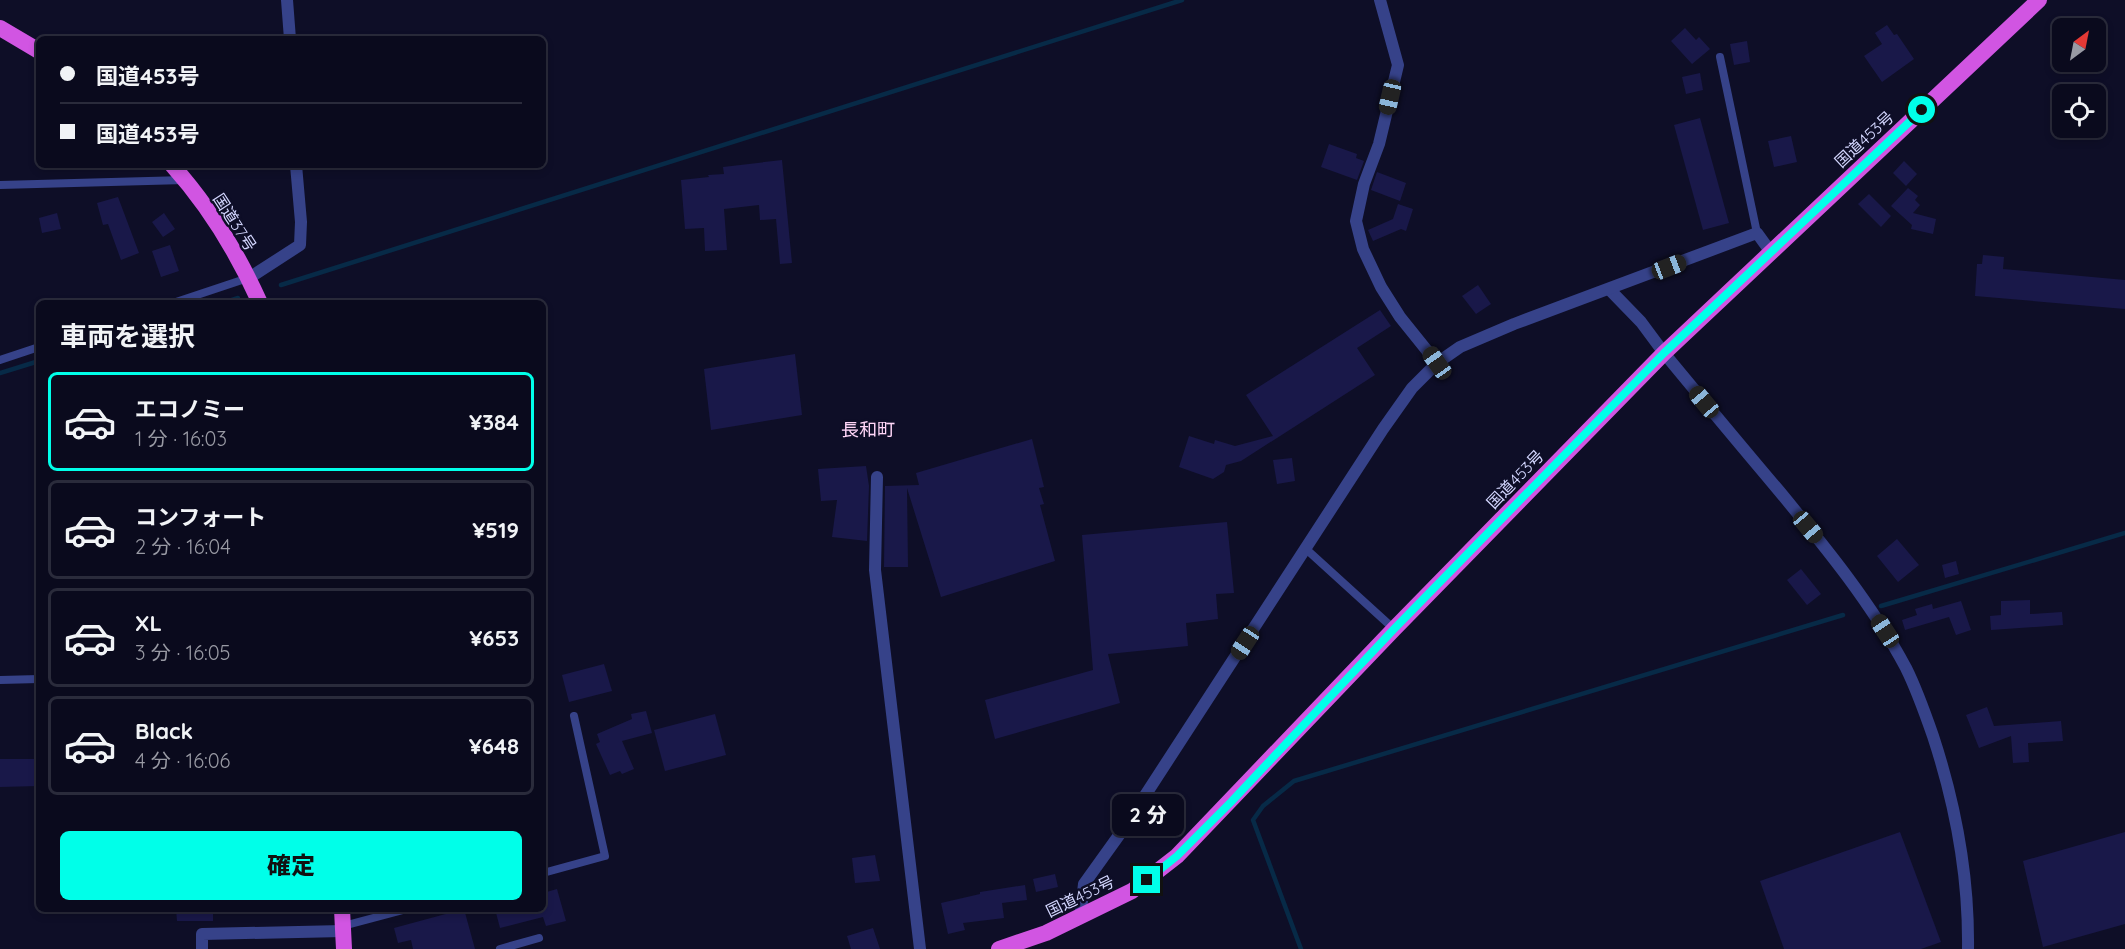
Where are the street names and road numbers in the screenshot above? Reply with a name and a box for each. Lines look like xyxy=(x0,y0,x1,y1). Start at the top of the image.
street label: 国道453号 xyxy=(1830,107,1898,171)
street label: 国道37号 xyxy=(209,189,261,255)
street label: 国道453号 xyxy=(1482,446,1548,512)
street label: 国道453号 xyxy=(1043,871,1117,921)

